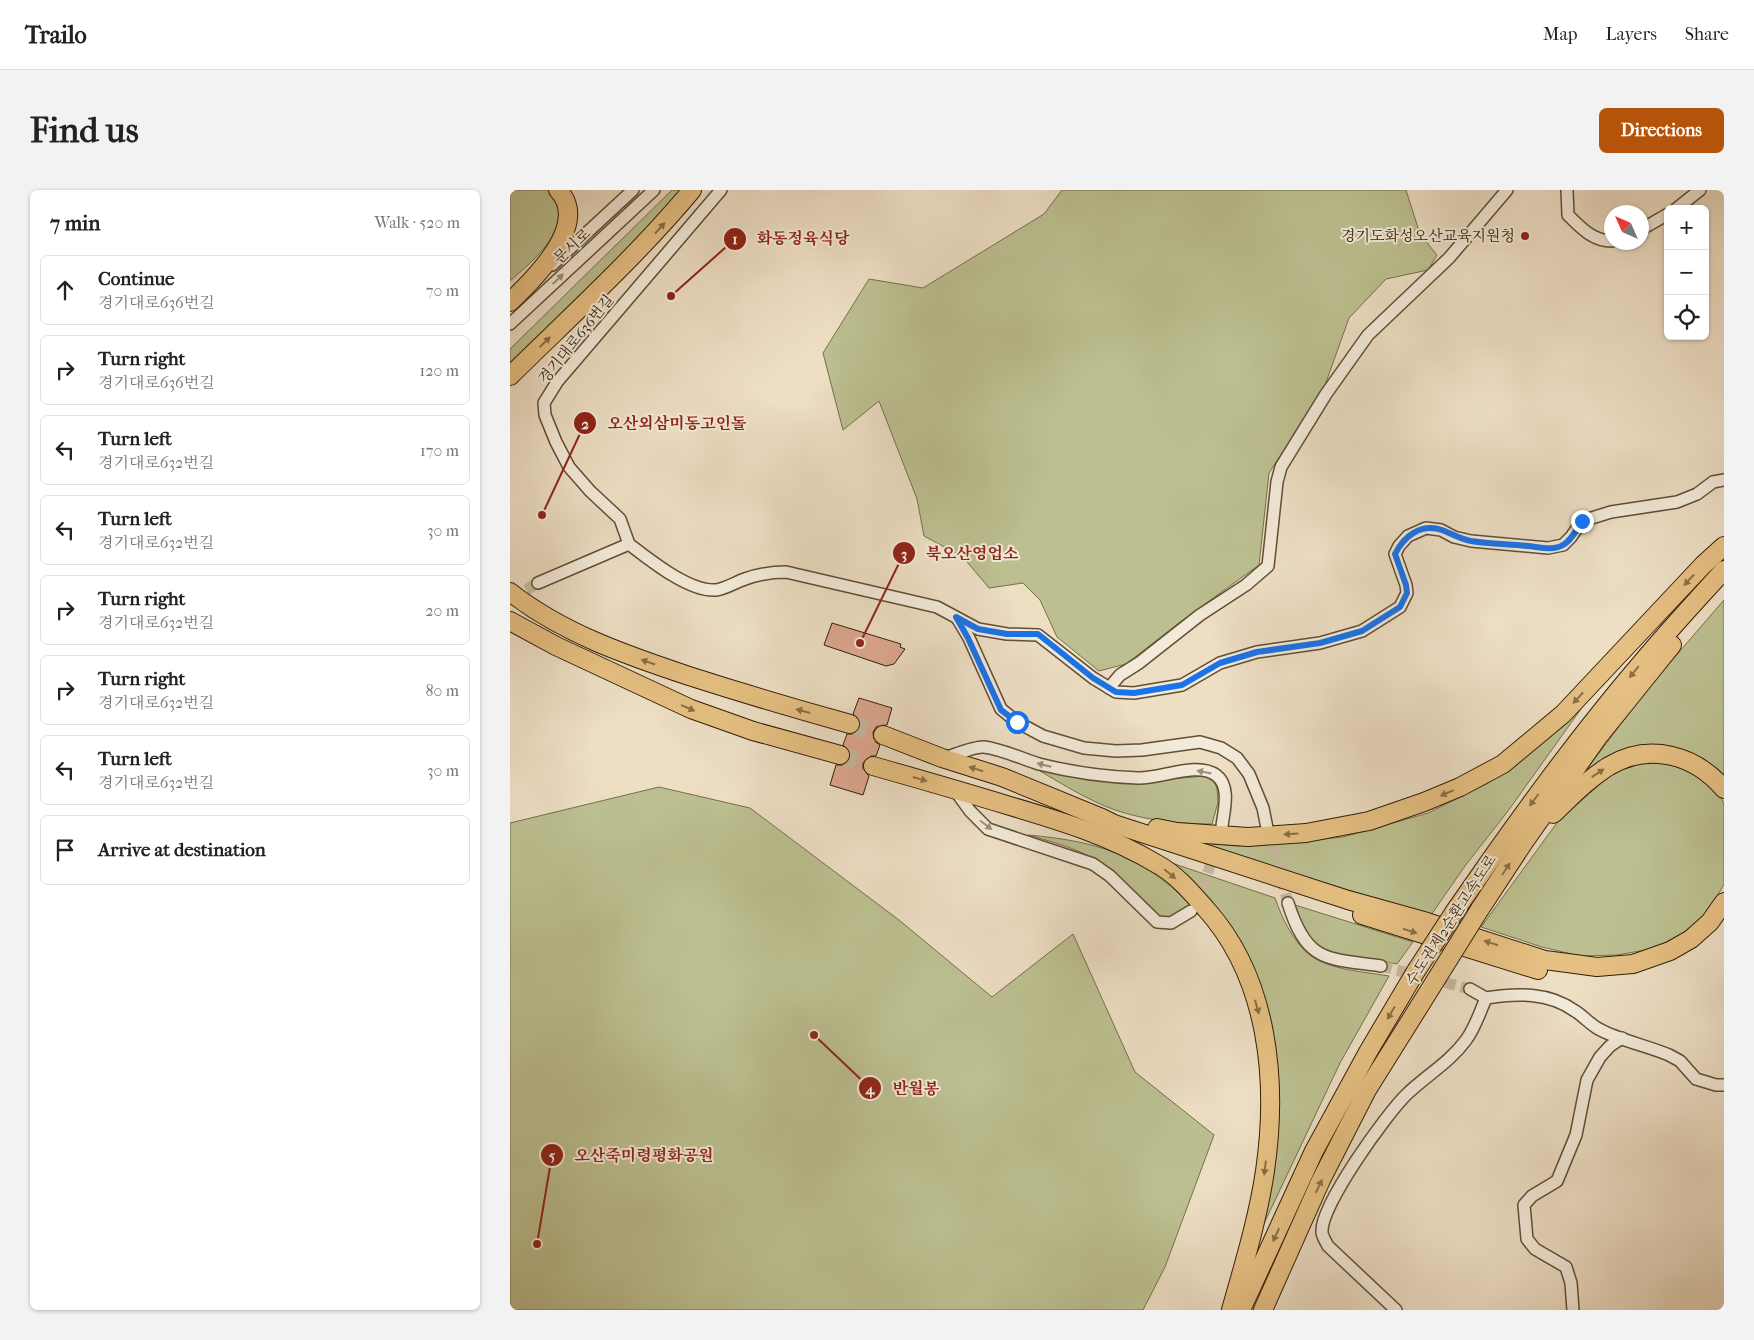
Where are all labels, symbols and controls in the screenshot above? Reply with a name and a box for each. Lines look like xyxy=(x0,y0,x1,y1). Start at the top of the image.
text: Trailo xyxy=(25,21,87,49)
text: Map xyxy=(1543,24,1577,45)
text: Layers xyxy=(1605,24,1657,45)
text: Share xyxy=(1685,24,1729,45)
button: Directions xyxy=(1599,108,1724,153)
text: Find us xyxy=(30,110,139,151)
north arrow xyxy=(1604,205,1649,250)
map controls xyxy=(1664,205,1709,340)
button: + xyxy=(1664,205,1709,250)
text: 7 min xyxy=(50,211,101,235)
text: Walk · 520 m xyxy=(375,213,460,232)
one-way arrow xyxy=(654,222,666,234)
callout: 화동정육식당 xyxy=(722,223,860,254)
street label: 문시로 xyxy=(550,224,594,267)
place label: 경기도화성오산교육지원청 xyxy=(1341,227,1515,245)
text: 화동정육식당 xyxy=(757,229,850,248)
text: 1 xyxy=(732,230,738,248)
marker: 경기도화성오산교육지원청 xyxy=(1519,230,1531,242)
button: − xyxy=(1664,250,1709,295)
text: Continue xyxy=(98,268,174,290)
one-way arrow xyxy=(552,273,564,285)
icon: ahead xyxy=(51,276,79,304)
text: 70 m xyxy=(426,281,459,300)
street label: 경기대로636번길 xyxy=(535,291,617,387)
text: 경기대로636번길 xyxy=(98,293,215,312)
button: locate xyxy=(1664,295,1709,340)
one-way arrow xyxy=(539,336,551,348)
text: Turn right xyxy=(98,348,185,370)
icon: right xyxy=(51,356,79,384)
text: 120 m xyxy=(420,361,459,380)
text: 경기대로636번길 xyxy=(98,373,215,392)
callout: 오산외삼미동고인돌 xyxy=(573,408,757,439)
text: 오산외삼미동고인돌 xyxy=(607,414,747,433)
text: 2 xyxy=(581,415,589,433)
text: Turn left xyxy=(98,428,172,450)
icon: left xyxy=(51,436,79,464)
text: 170 m xyxy=(420,441,459,460)
text: 경기대로632번길 xyxy=(98,453,214,472)
text: Turn left xyxy=(98,508,172,530)
route end xyxy=(1571,510,1594,533)
icon: left xyxy=(51,516,79,544)
text: 30 m xyxy=(427,521,459,540)
text: 경기대로632번길 xyxy=(98,533,214,552)
callout: 북오산영업소 xyxy=(891,538,1029,569)
text: 북오산영업소 xyxy=(926,544,1019,563)
text: 3 xyxy=(901,545,907,563)
one-way arrow xyxy=(1683,574,1695,586)
text: Turn right xyxy=(98,588,185,610)
icon: right xyxy=(51,596,79,624)
text: 20 m xyxy=(425,601,459,620)
text: 경기대로632번길 xyxy=(98,613,214,632)
one-way arrow xyxy=(641,658,656,666)
one-way arrow xyxy=(1628,665,1639,678)
text: Turn right xyxy=(98,668,185,690)
icon: right xyxy=(51,676,79,704)
text: 80 m xyxy=(425,681,459,700)
one-way arrow xyxy=(1572,692,1584,704)
text: 경기대로632번길 xyxy=(98,693,214,712)
one-way arrow xyxy=(681,704,695,712)
one-way arrow xyxy=(796,707,811,715)
route start xyxy=(1006,711,1029,734)
text: Turn left xyxy=(98,748,172,770)
icon: left xyxy=(51,756,79,784)
one-way arrow xyxy=(1037,760,1052,768)
text: 30 m xyxy=(427,761,459,780)
one-way arrow xyxy=(968,764,983,772)
one-way arrow xyxy=(1196,767,1212,775)
one-way arrow xyxy=(1592,768,1605,778)
text: 경기대로632번길 xyxy=(98,773,214,792)
one-way arrow xyxy=(912,776,927,784)
one-way arrow xyxy=(1440,789,1454,797)
one-way arrow xyxy=(1528,793,1539,806)
one-way arrow xyxy=(980,820,993,830)
one-way arrow xyxy=(1282,831,1298,839)
icon: arrive xyxy=(51,836,79,864)
text: Arrive at destination xyxy=(98,839,266,861)
street label: 수도권제2순환고속도로 xyxy=(1402,851,1500,989)
one-way arrow xyxy=(1502,862,1511,875)
one-way arrow xyxy=(1164,868,1176,879)
one-way arrow xyxy=(1403,928,1418,936)
one-way arrow xyxy=(1483,938,1498,946)
one-way arrow xyxy=(1254,1000,1262,1015)
one-way arrow xyxy=(1386,1007,1395,1020)
callout: 반월봉 xyxy=(858,1073,949,1104)
text: 반월봉 xyxy=(893,1079,940,1098)
text: 4 xyxy=(865,1080,876,1098)
callout: 오산죽미령평화공원 xyxy=(539,1139,723,1170)
text: 5 xyxy=(549,1146,556,1164)
text: 오산죽미령평화공원 xyxy=(574,1146,714,1165)
one-way arrow xyxy=(1261,1160,1269,1176)
one-way arrow xyxy=(1315,1179,1323,1193)
one-way arrow xyxy=(1271,1228,1279,1242)

